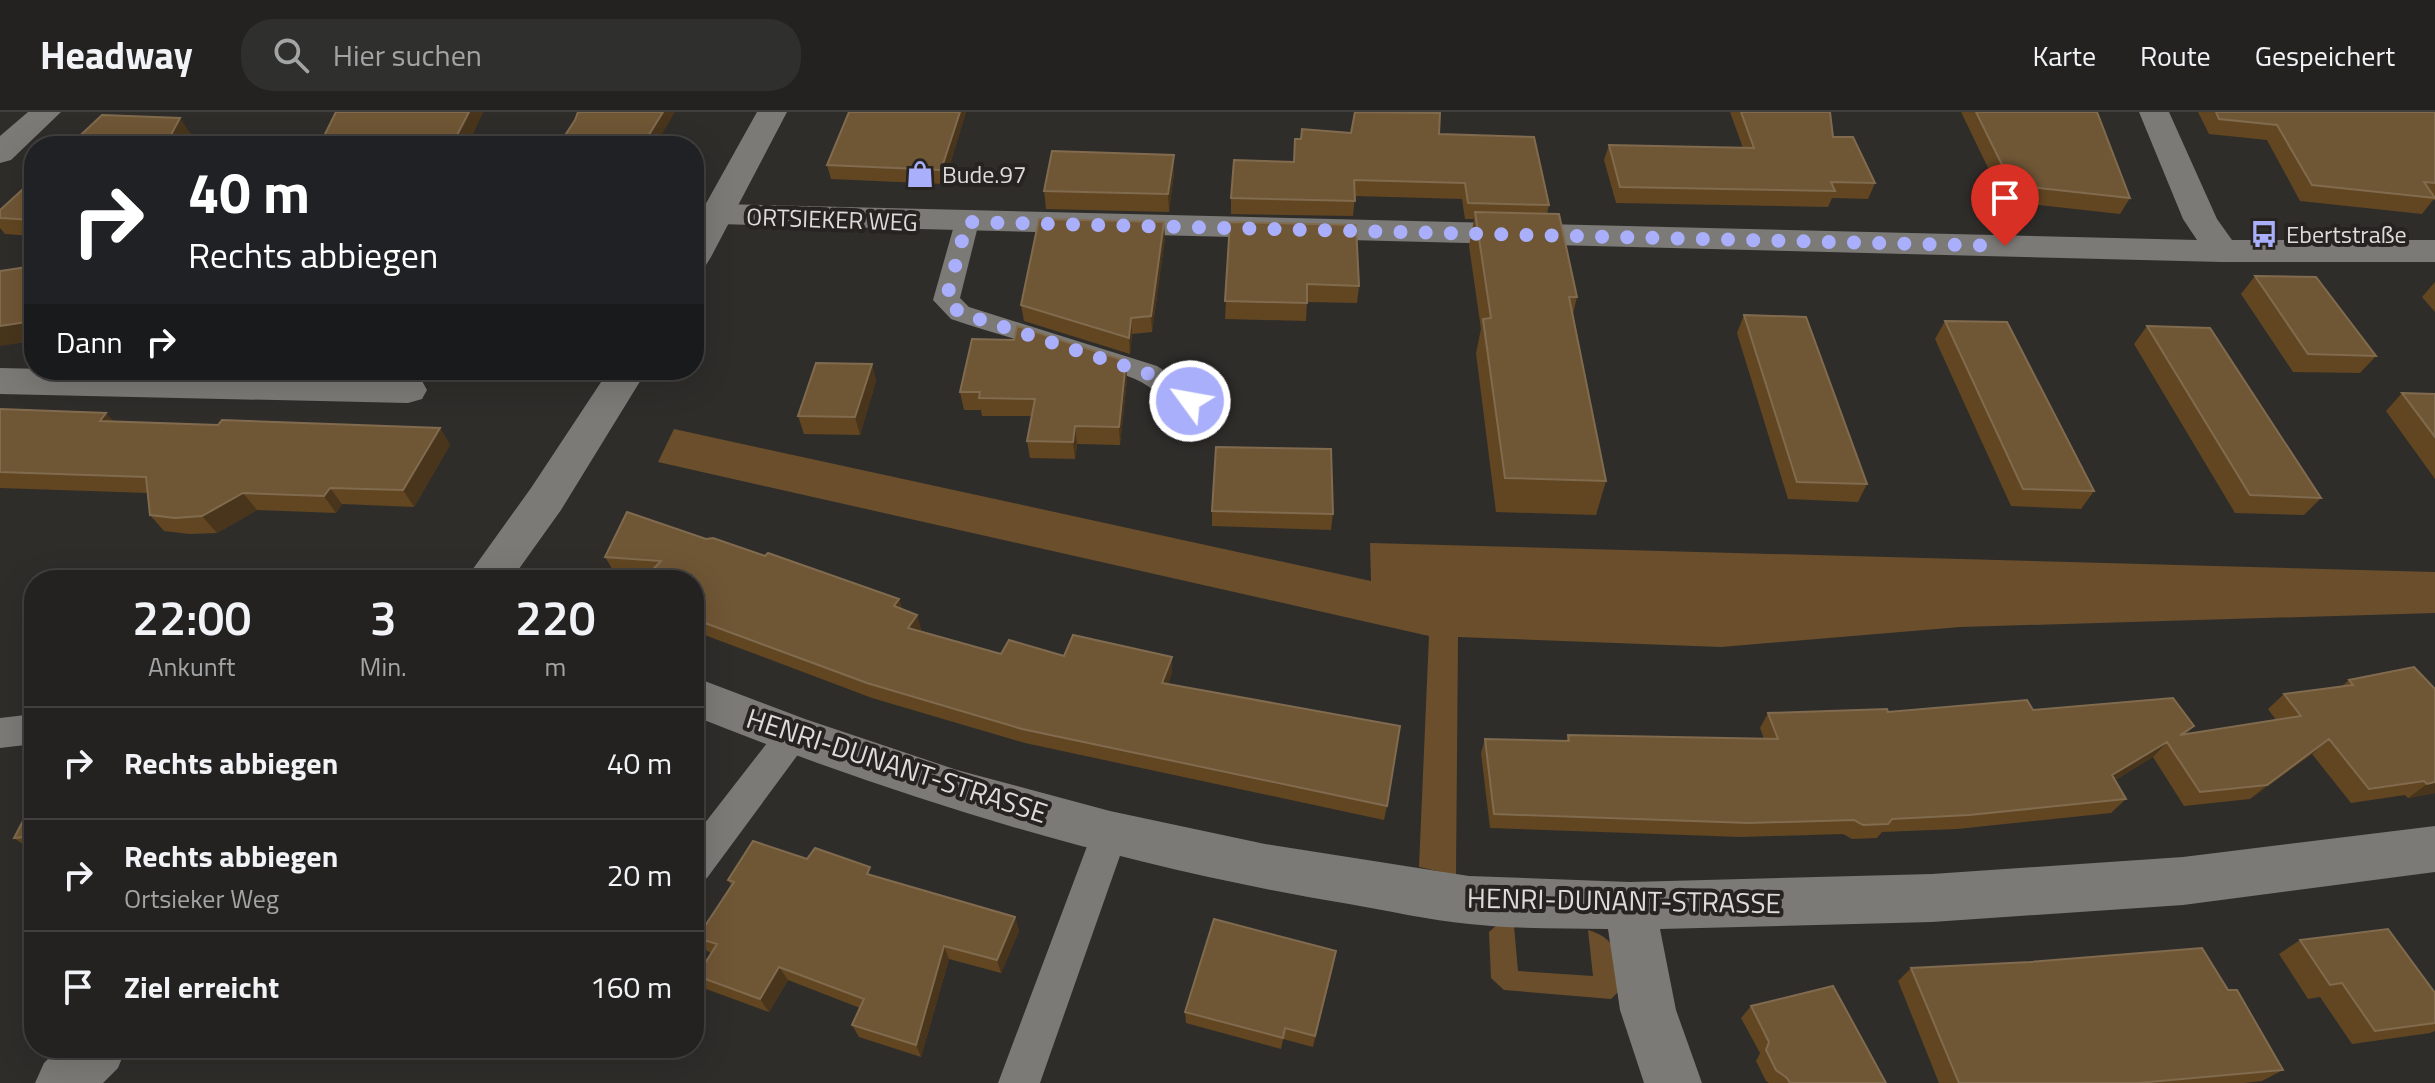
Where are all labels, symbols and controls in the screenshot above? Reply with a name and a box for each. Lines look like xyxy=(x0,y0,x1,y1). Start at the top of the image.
search box xyxy=(241,19,801,91)
text: Headway xyxy=(40,26,193,84)
text: Hier suchen xyxy=(333,32,482,78)
icon: search xyxy=(269,33,313,77)
text: Karte xyxy=(2032,34,2096,77)
text: Route xyxy=(2140,34,2211,77)
text: Gespeichert xyxy=(2255,34,2395,77)
text: 40 m xyxy=(188,150,310,235)
place label: Bude.97 xyxy=(942,156,1026,192)
shop icon: Bude.97 xyxy=(905,159,935,189)
pin xyxy=(1971,164,2039,246)
icon: right xyxy=(56,168,160,272)
icon: arrive xyxy=(1983,176,2027,220)
street label: ORTSIEKER WEG xyxy=(746,198,918,240)
place label: Ebertstraße xyxy=(2286,216,2407,252)
bus stop icon: Ebertstraße xyxy=(2249,219,2279,249)
text: Rechts abbiegen xyxy=(188,227,438,282)
text: Dann xyxy=(56,319,123,365)
icon: right xyxy=(139,320,183,364)
position arrow xyxy=(1148,359,1232,443)
text: 22:00 xyxy=(132,581,251,654)
text: 3 xyxy=(370,581,397,654)
text: 220 xyxy=(515,581,596,654)
text: Ankunft xyxy=(148,647,236,686)
text: Min. xyxy=(360,647,407,686)
text: m xyxy=(544,647,566,686)
street label: HENRI-DUNANT-STRASSE xyxy=(741,696,1053,834)
text: Rechts abbiegen xyxy=(124,740,338,786)
text: 40 m xyxy=(607,740,672,786)
icon: right xyxy=(56,741,100,785)
text: Rechts abbiegen xyxy=(124,833,338,879)
text: 20 m xyxy=(607,852,672,898)
icon: right xyxy=(56,853,100,897)
street label: HENRI-DUNANT-STRASSE xyxy=(1467,876,1781,924)
text: Ortsieker Weg xyxy=(124,879,279,918)
text: Ziel erreicht xyxy=(124,964,279,1010)
text: 160 m xyxy=(590,964,672,1010)
icon: arrive xyxy=(56,965,100,1009)

